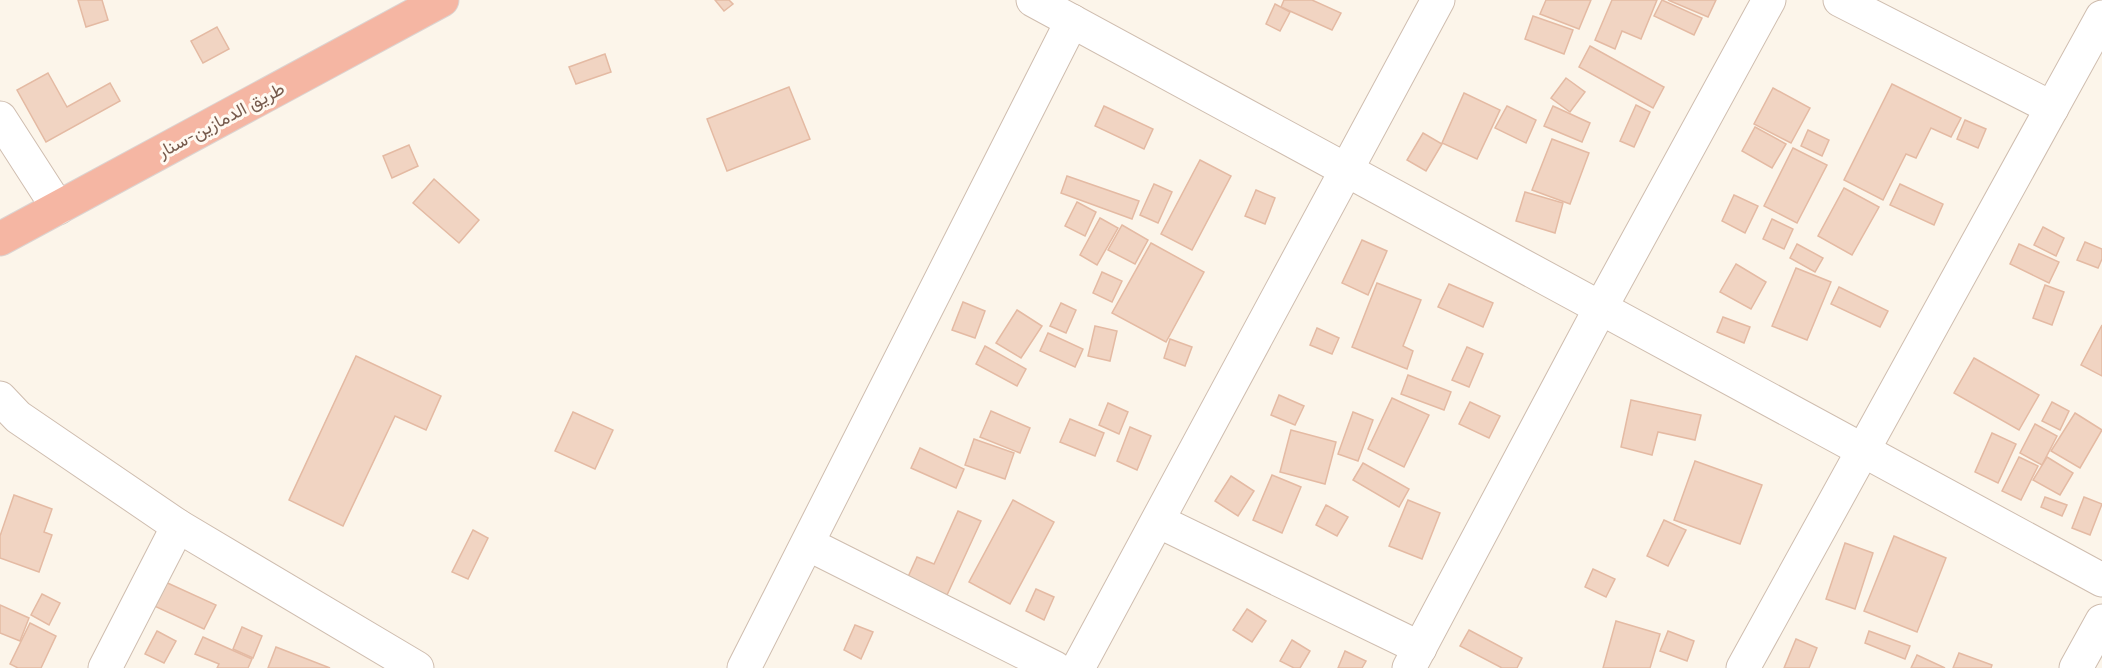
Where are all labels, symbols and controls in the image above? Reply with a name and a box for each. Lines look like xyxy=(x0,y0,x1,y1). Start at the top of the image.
street label: طريق الدمازين-سنار xyxy=(153,76,288,163)

